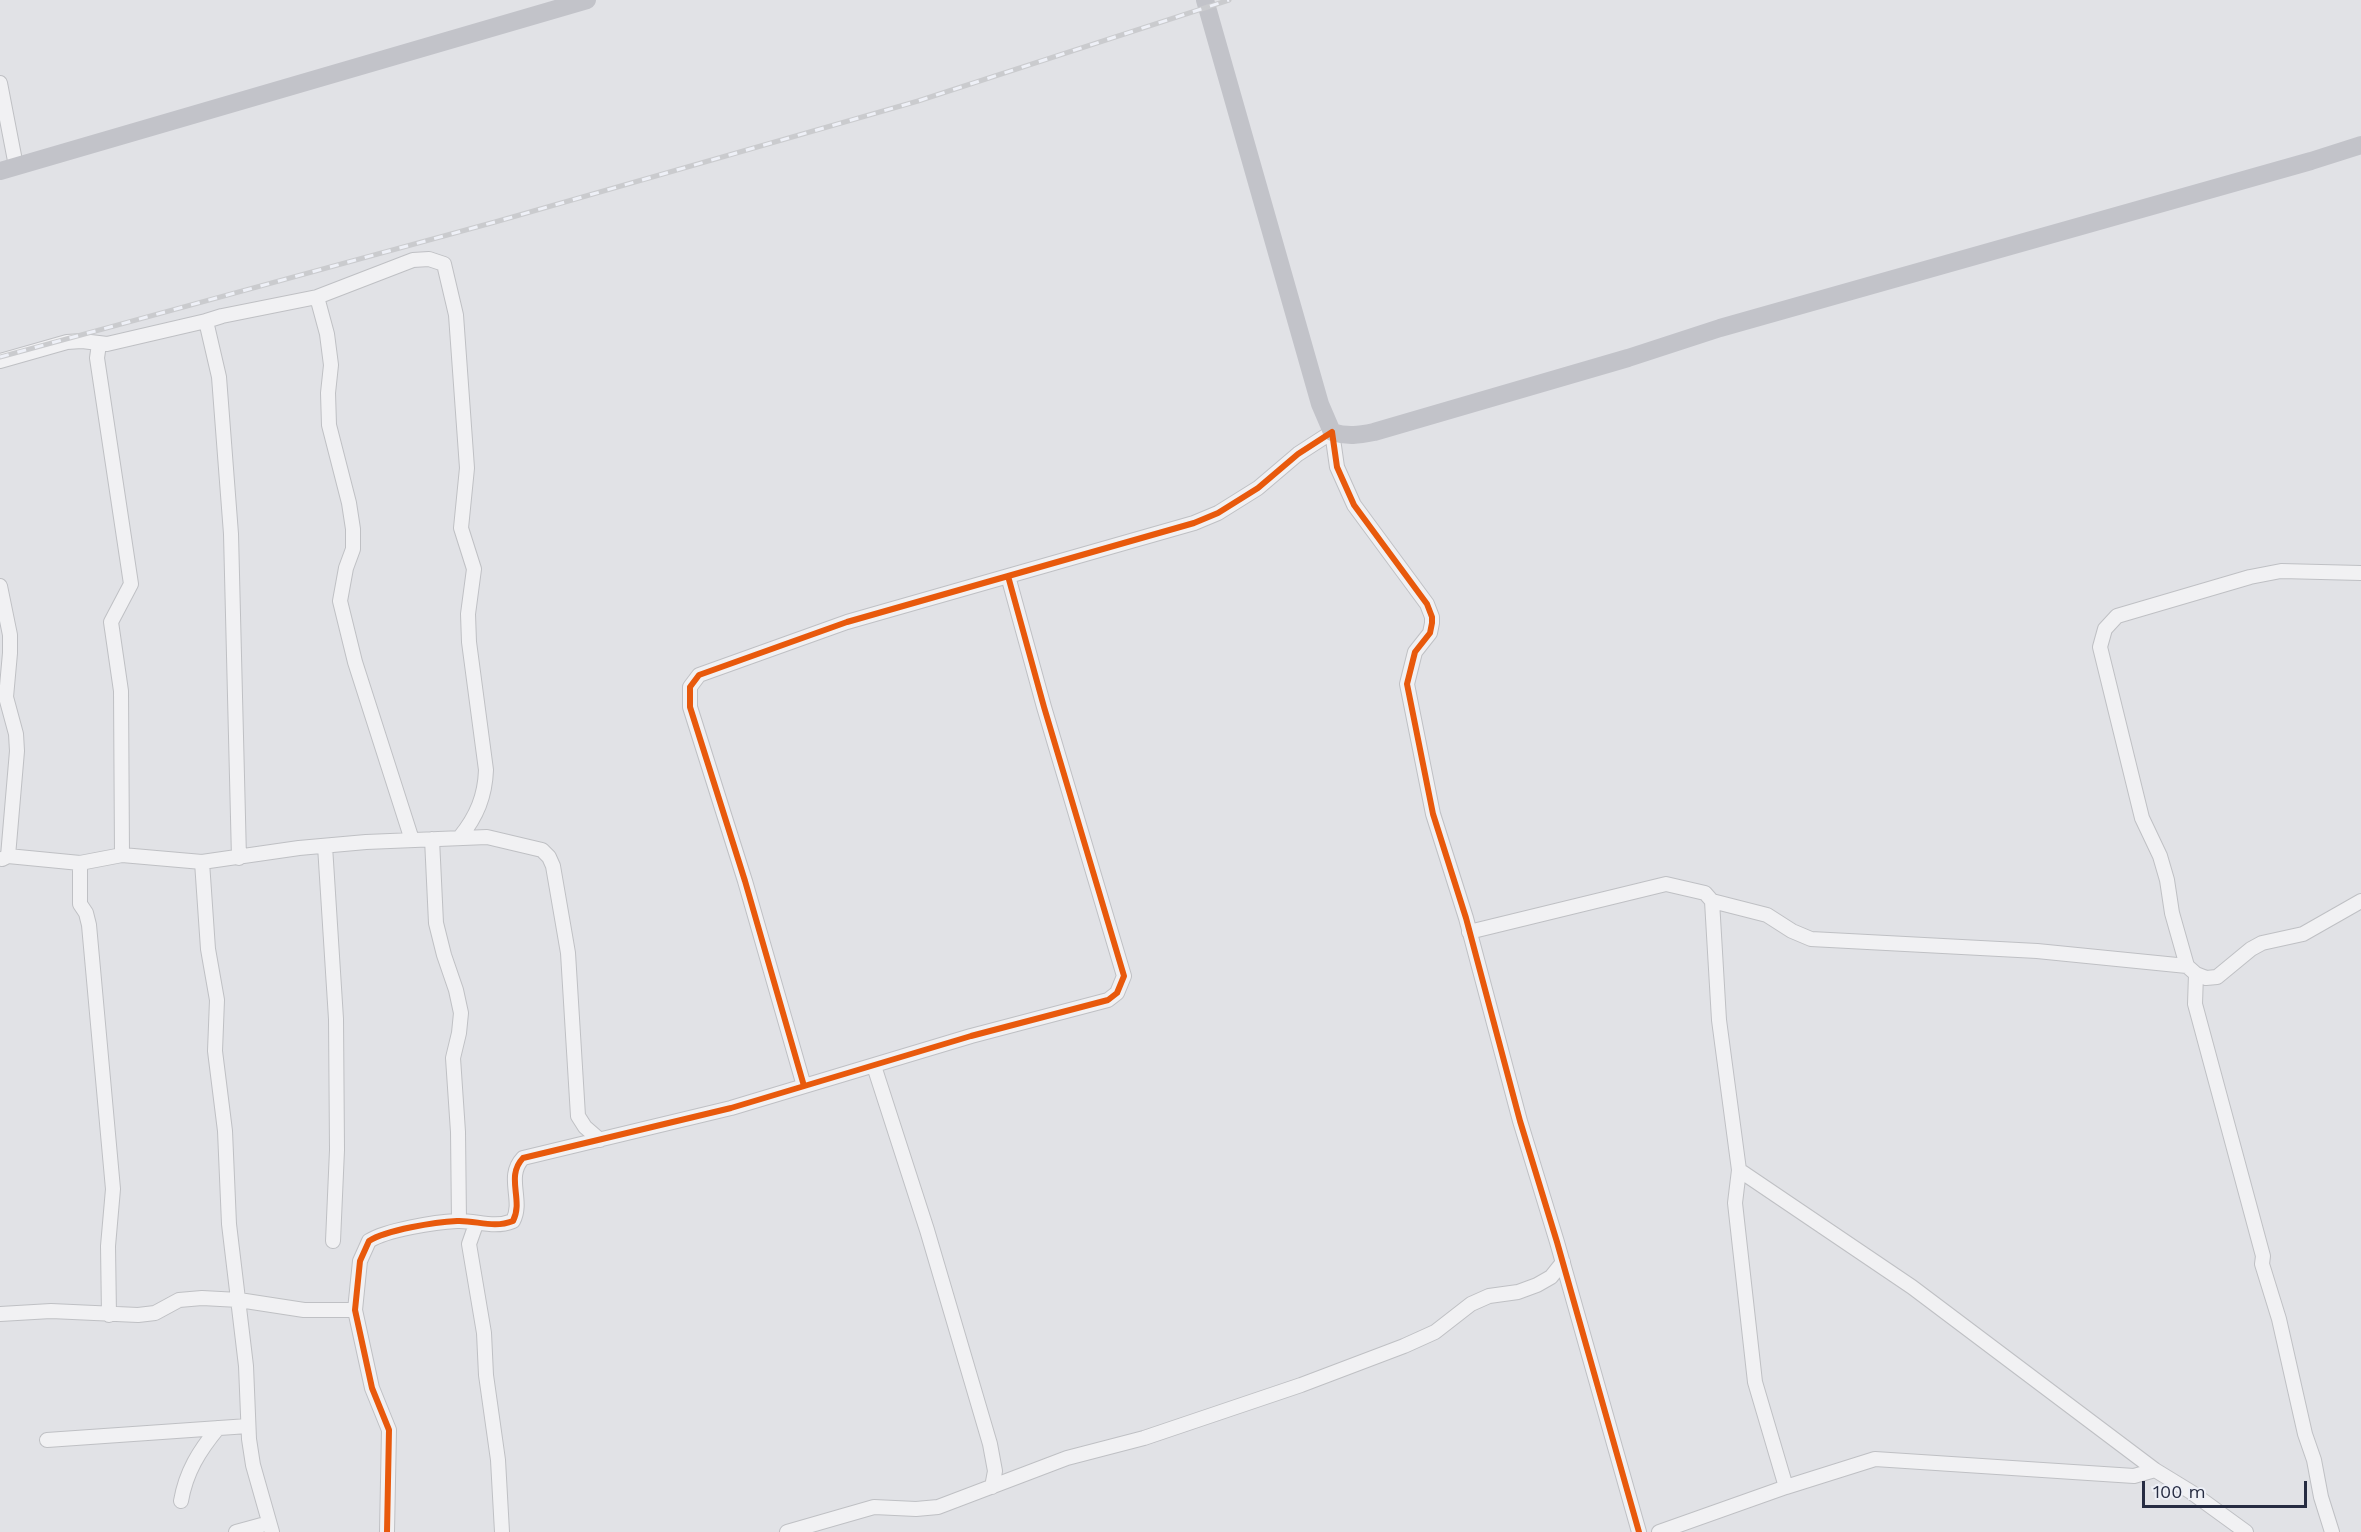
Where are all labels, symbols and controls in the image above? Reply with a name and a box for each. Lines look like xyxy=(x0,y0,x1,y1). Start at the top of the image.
scale bar xyxy=(2145,1469,2310,1507)
text: 100 m xyxy=(2153,1481,2206,1502)

